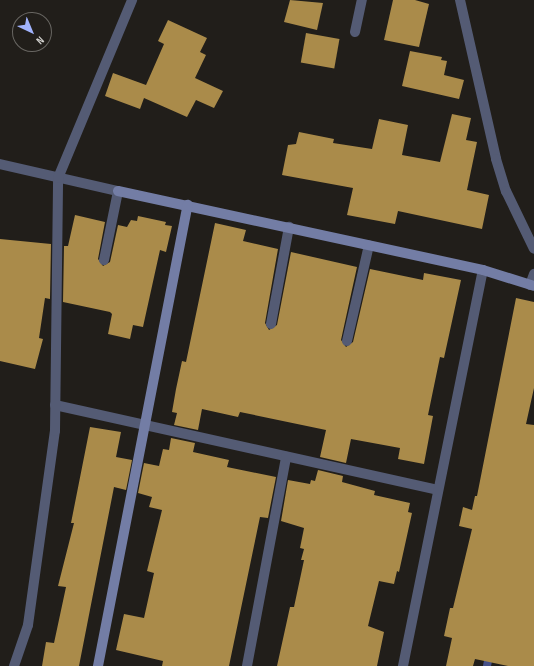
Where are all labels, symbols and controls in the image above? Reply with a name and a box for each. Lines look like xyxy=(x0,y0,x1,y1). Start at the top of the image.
north arrow xyxy=(12,12,52,52)
text: N xyxy=(33,34,47,47)

